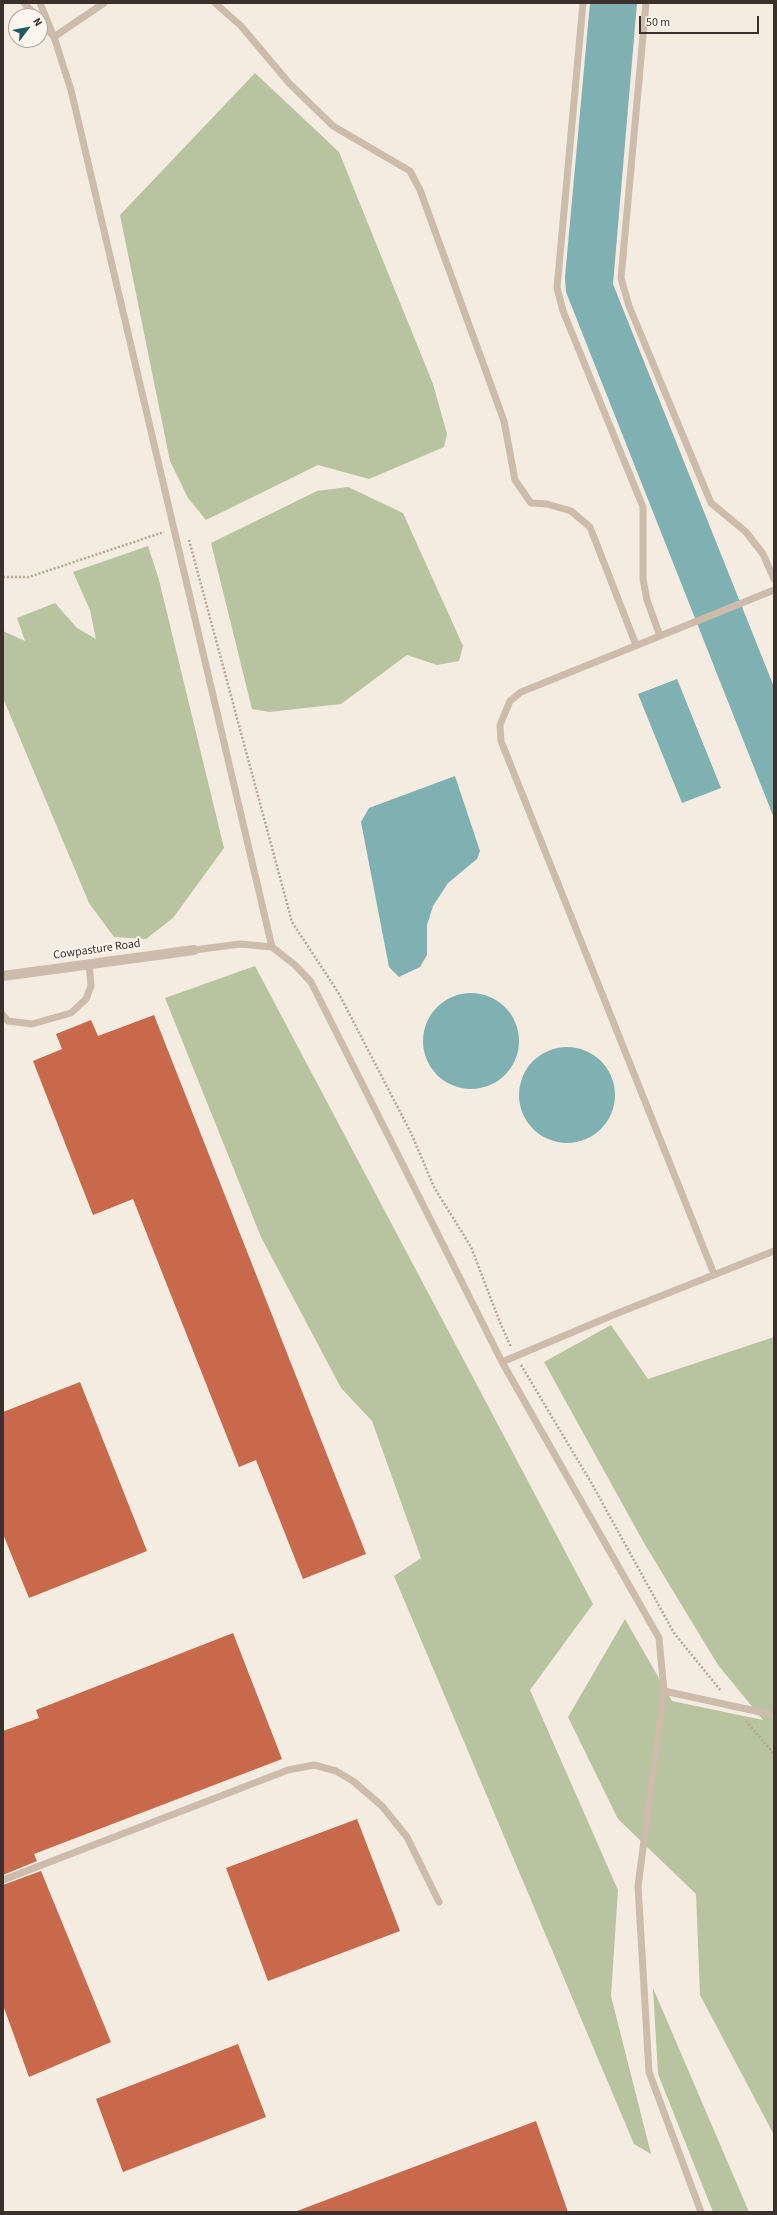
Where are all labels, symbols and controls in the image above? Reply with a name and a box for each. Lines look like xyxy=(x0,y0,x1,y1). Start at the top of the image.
north arrow xyxy=(8,8,48,48)
scale bar xyxy=(641,8,761,34)
text: 50 m xyxy=(646,14,670,31)
text: N xyxy=(29,15,46,29)
street label: Cowpasture Road xyxy=(52,937,142,963)

